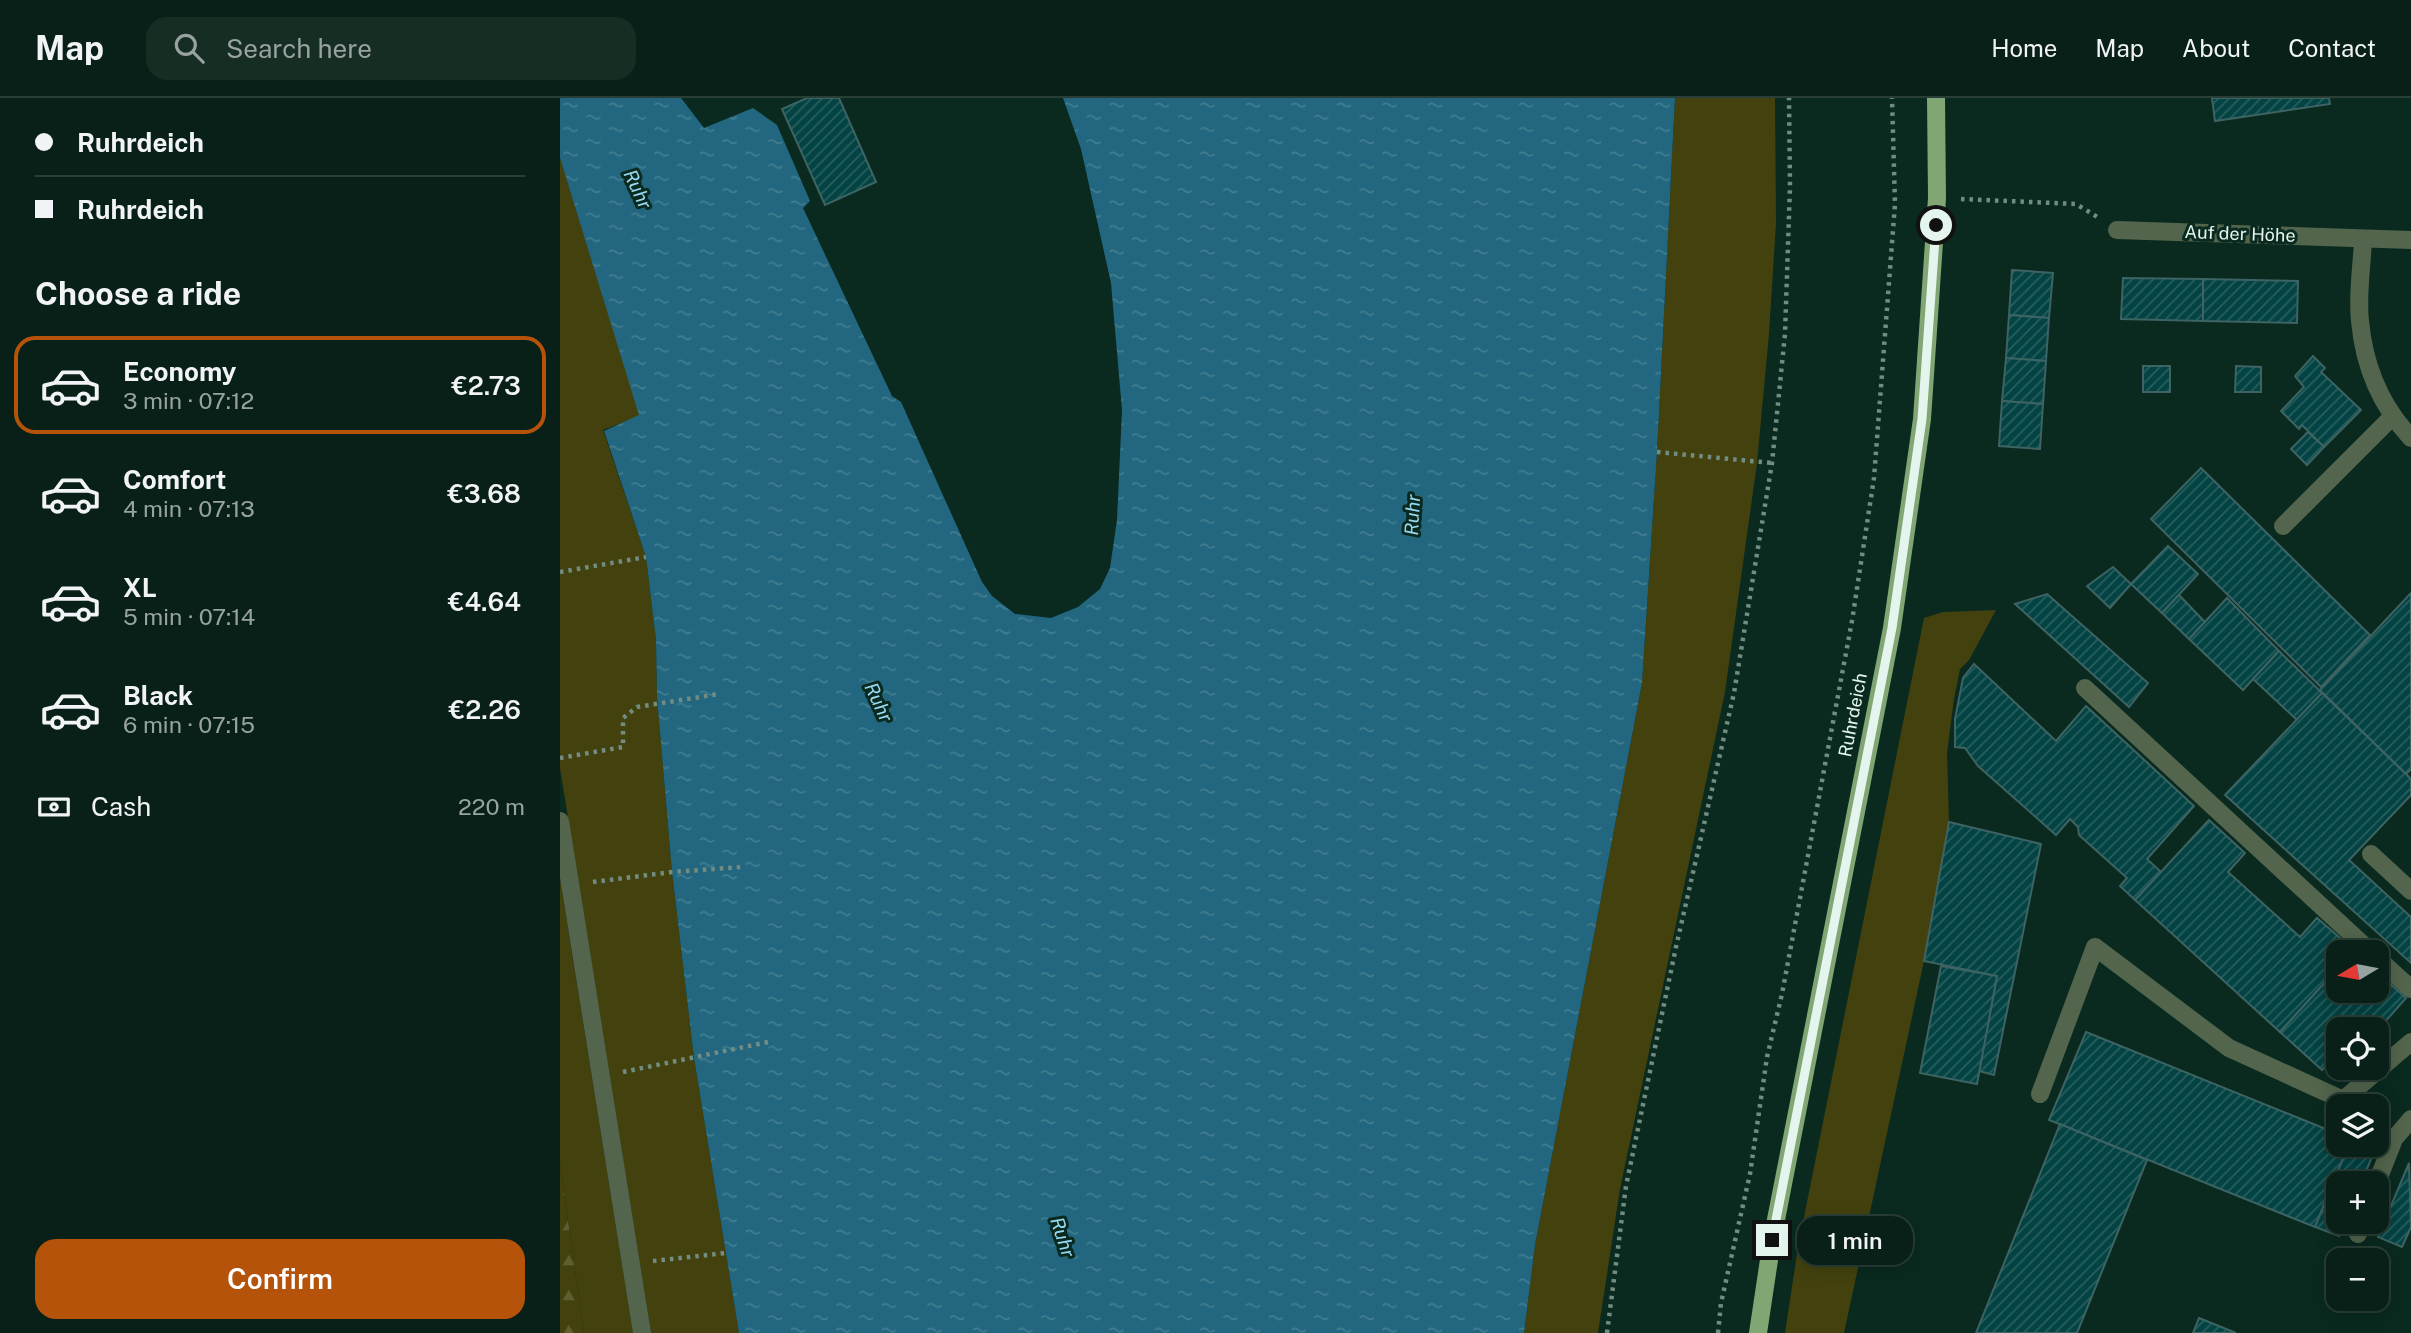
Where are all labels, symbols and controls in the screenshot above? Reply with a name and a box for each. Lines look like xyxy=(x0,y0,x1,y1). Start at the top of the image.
search box xyxy=(146,17,636,80)
text: Map xyxy=(35,29,104,67)
icon: search xyxy=(170,29,208,67)
text: Search here xyxy=(226,33,372,64)
text: Home xyxy=(1991,34,2057,62)
text: Map xyxy=(2095,34,2144,62)
text: About xyxy=(2182,34,2250,62)
text: Contact xyxy=(2288,34,2376,62)
text: Ruhrdeich xyxy=(77,127,204,158)
water label: Ruhr xyxy=(619,166,657,213)
text: Ruhrdeich xyxy=(77,194,204,225)
route start xyxy=(1920,209,1952,241)
street label: Auf der Höhe xyxy=(2184,221,2296,246)
text: Choose a ride xyxy=(35,275,241,312)
icon: car xyxy=(39,354,102,417)
text: Economy xyxy=(123,356,236,387)
text: €2.73 xyxy=(451,370,521,401)
text: 3 min · 07:12 xyxy=(123,387,254,414)
icon: car xyxy=(39,462,102,525)
text: Comfort xyxy=(123,464,226,495)
text: €3.68 xyxy=(448,478,521,509)
water label: Ruhr xyxy=(1400,493,1424,536)
text: 4 min · 07:13 xyxy=(123,495,255,522)
icon: car xyxy=(39,570,102,633)
text: XL xyxy=(123,572,157,603)
text: €4.64 xyxy=(448,586,521,617)
text: 5 min · 07:14 xyxy=(123,603,255,630)
street label: Ruhrdeich xyxy=(1834,671,1871,759)
icon: car xyxy=(39,678,102,741)
water label: Ruhr xyxy=(860,679,898,726)
text: Black xyxy=(123,680,193,711)
text: €2.26 xyxy=(449,694,521,725)
text: 6 min · 07:15 xyxy=(123,711,255,738)
icon: cash xyxy=(35,788,73,826)
text: Cash xyxy=(91,791,151,822)
text: 220 m xyxy=(458,793,525,820)
north arrow xyxy=(2326,940,2389,1003)
map controls xyxy=(2326,940,2389,1311)
button: locate xyxy=(2326,1017,2389,1080)
button: layers xyxy=(2326,1094,2389,1157)
button: + xyxy=(2326,1171,2389,1234)
water label: Ruhr xyxy=(1046,1214,1080,1261)
callout: 1 min xyxy=(1796,1216,1912,1264)
route end xyxy=(1756,1224,1788,1256)
text: 1 min xyxy=(1828,1227,1882,1254)
button: Confirm xyxy=(35,1239,525,1319)
button: − xyxy=(2326,1248,2389,1311)

